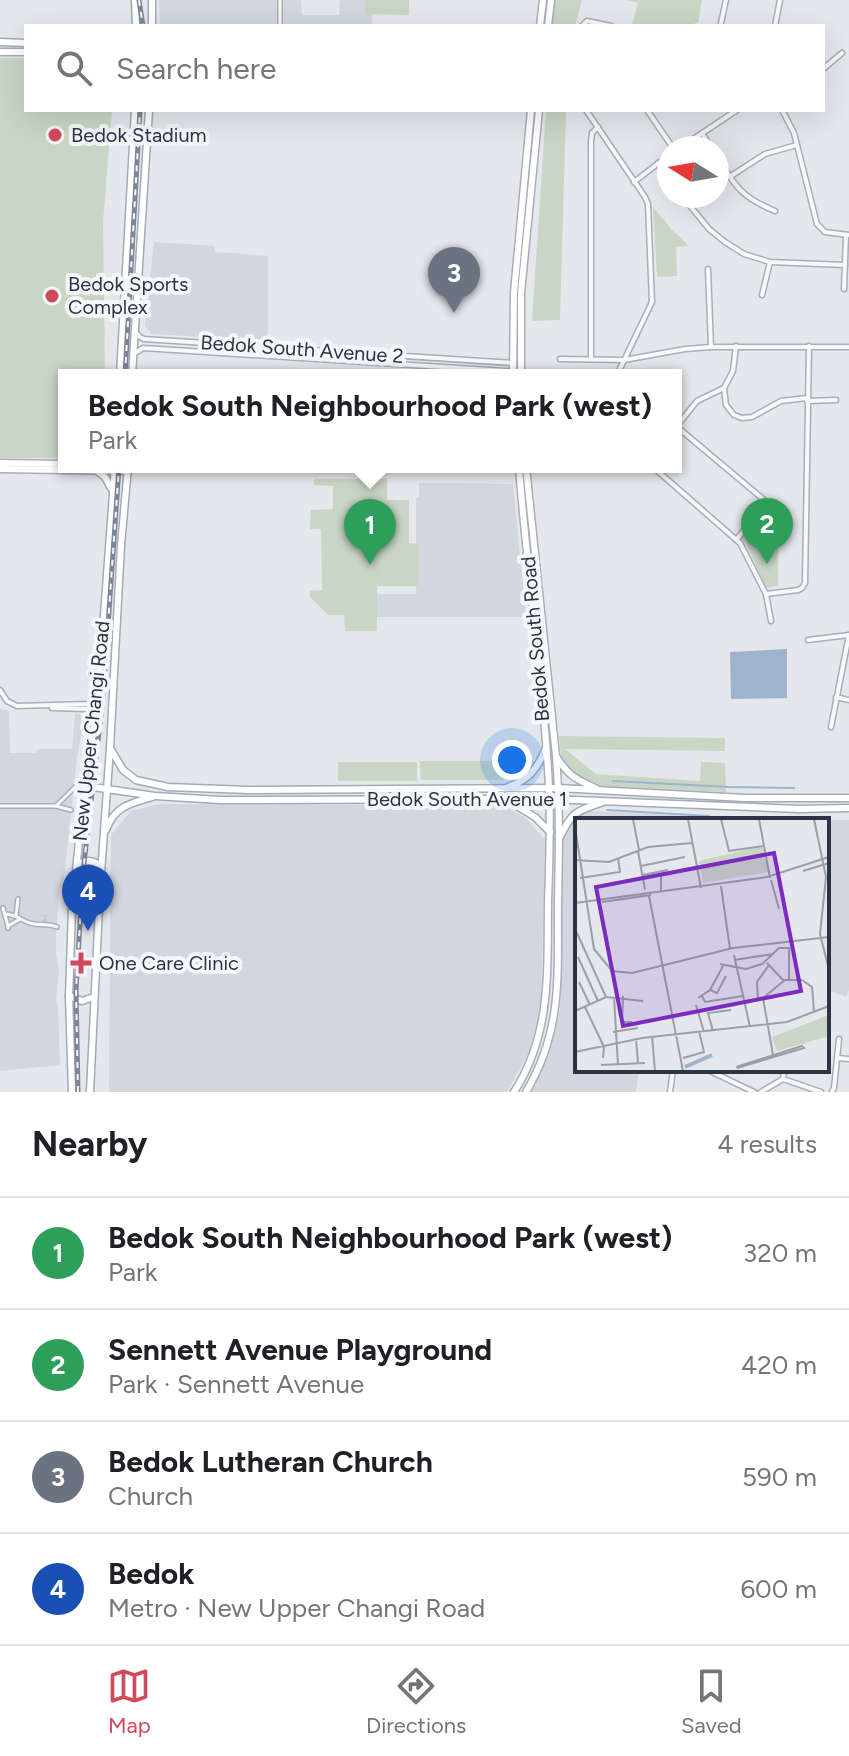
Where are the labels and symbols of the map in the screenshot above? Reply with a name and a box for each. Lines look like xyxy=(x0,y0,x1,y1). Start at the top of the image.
place label: Bedok Stadium xyxy=(71,123,207,147)
marker: Bedok Stadium xyxy=(46,126,64,144)
north arrow xyxy=(657,136,729,208)
pin: 3 xyxy=(428,247,480,313)
place label: Bedok Sports Complex xyxy=(68,272,188,319)
marker: Bedok Sports Complex xyxy=(43,287,61,305)
street label: Bedok South Avenue 2 xyxy=(200,330,404,368)
pin: 2 xyxy=(741,498,793,564)
pin: 1 xyxy=(344,499,396,565)
street label: Bedok South Road xyxy=(516,555,554,723)
street label: New Upper Changi Road xyxy=(67,620,115,842)
your location xyxy=(492,740,532,780)
street label: Bedok South Avenue 1 xyxy=(367,787,567,811)
inset map xyxy=(575,818,829,1072)
pin: 4 xyxy=(62,865,114,931)
place label: One Care Clinic xyxy=(99,951,239,975)
marker: One Care Clinic xyxy=(70,952,92,974)

